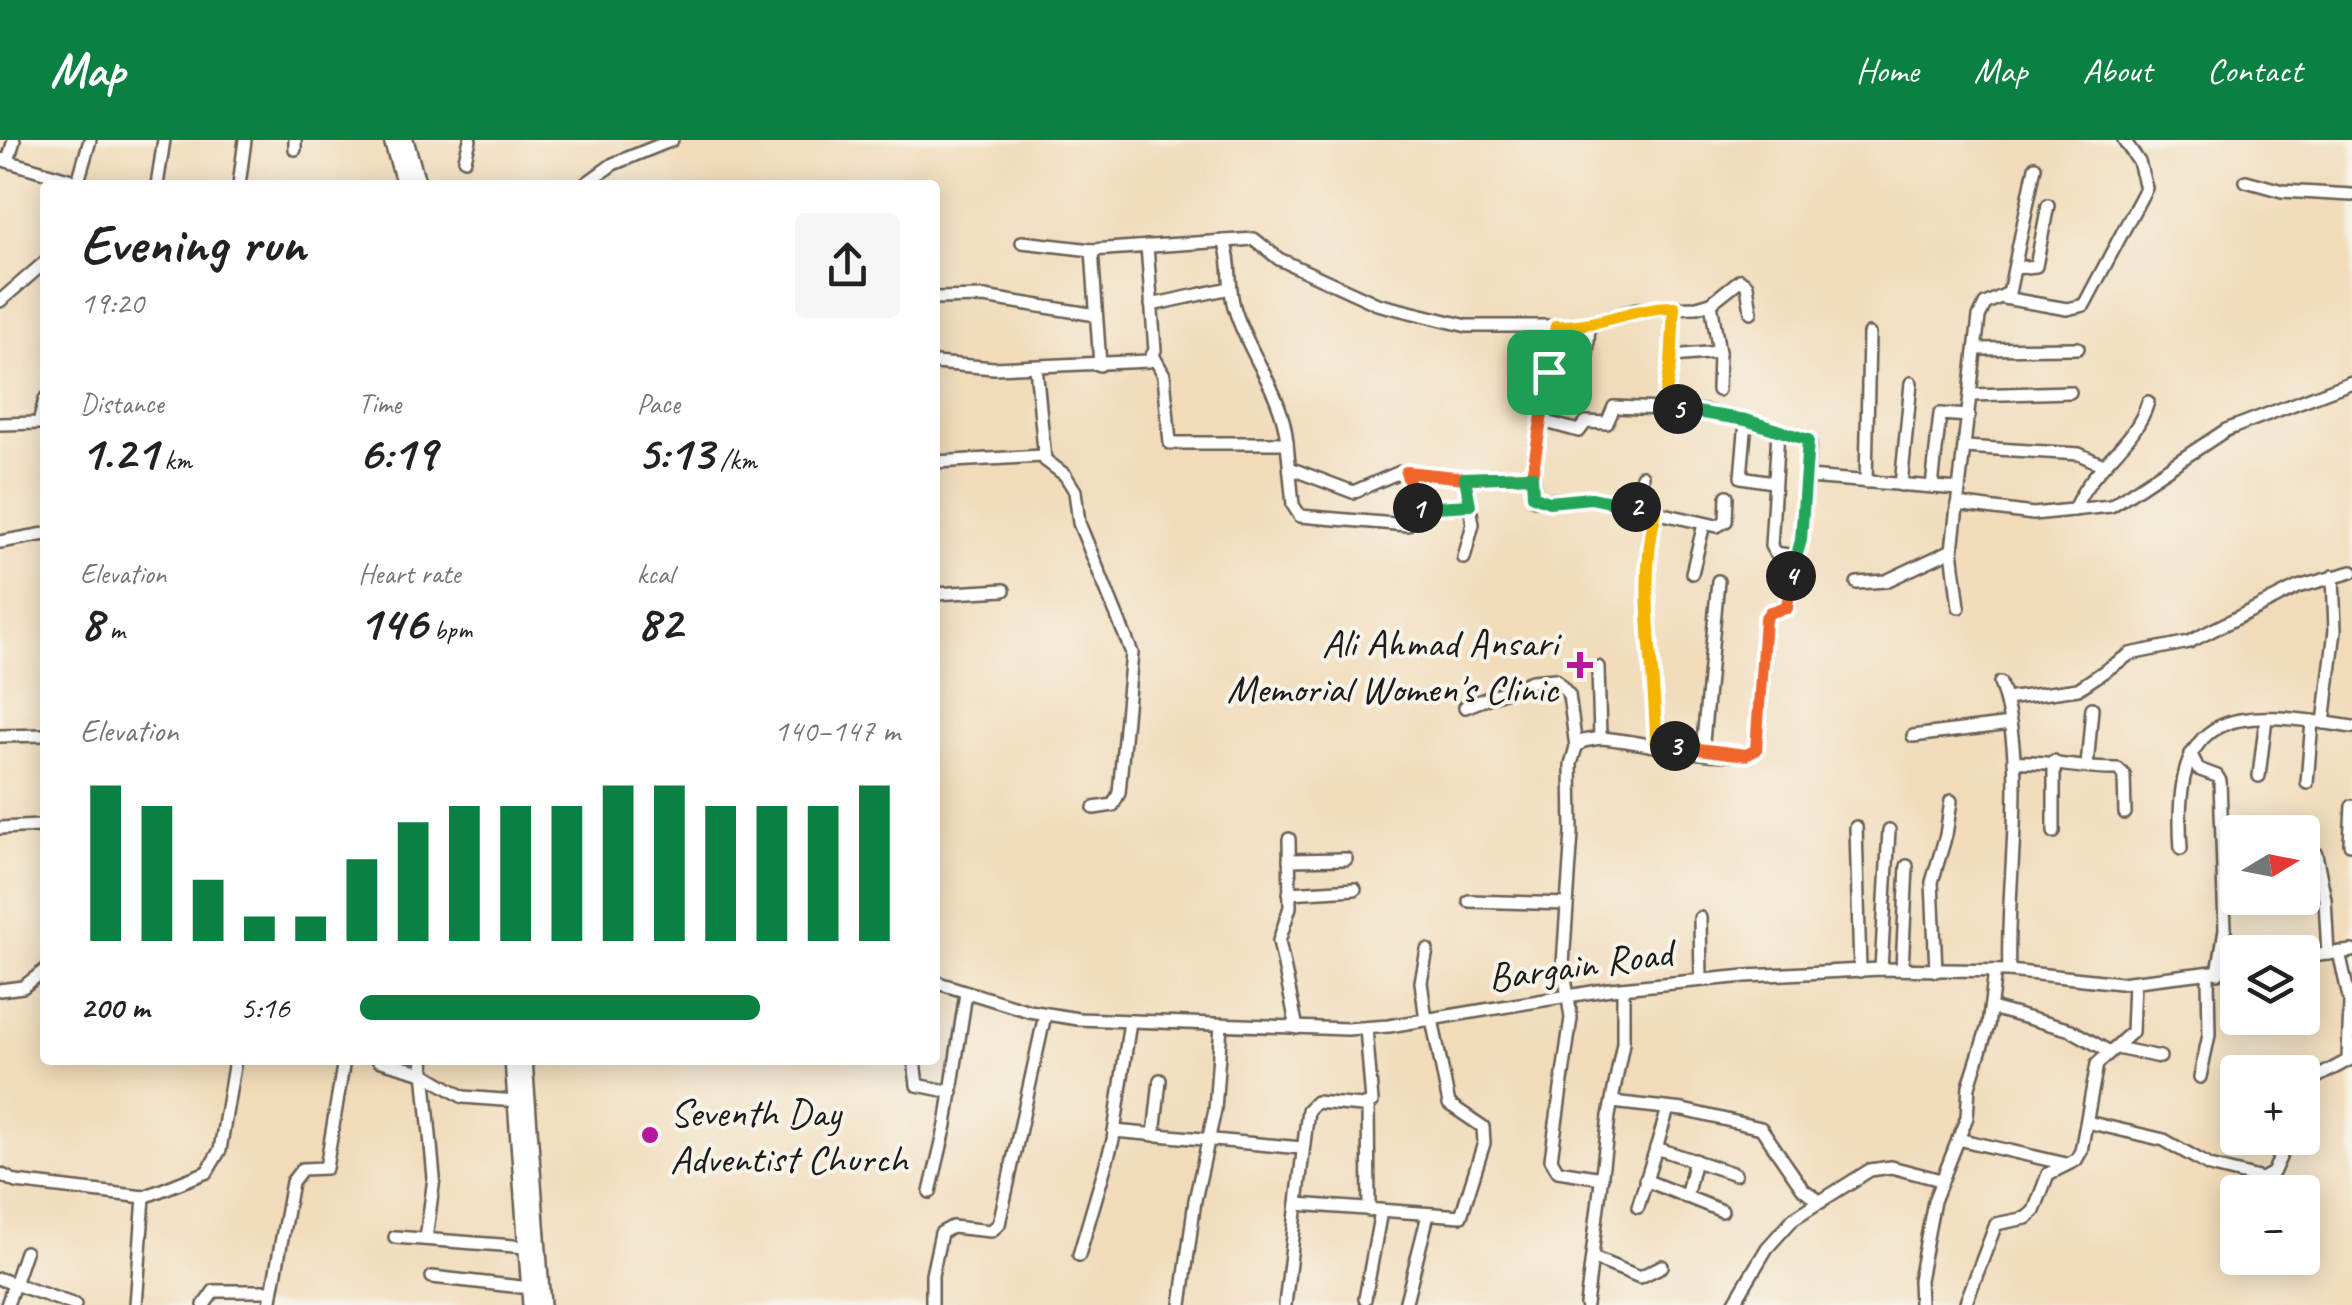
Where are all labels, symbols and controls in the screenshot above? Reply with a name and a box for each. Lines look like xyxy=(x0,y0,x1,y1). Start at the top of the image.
text: Map xyxy=(50,40,125,100)
text: Home xyxy=(1856,48,1919,93)
text: Map xyxy=(1974,48,2027,93)
text: About xyxy=(2082,48,2152,93)
text: Contact xyxy=(2207,48,2302,93)
text: Evening run xyxy=(80,209,305,279)
button: share xyxy=(795,213,900,318)
text: 19:20 xyxy=(80,282,144,323)
pin xyxy=(1507,330,1592,415)
icon: arrive xyxy=(1522,345,1577,400)
pin: 5 xyxy=(1653,384,1703,434)
text: Distance xyxy=(80,386,164,421)
text: Time xyxy=(358,386,401,421)
text: Pace xyxy=(637,386,680,421)
text: 5 xyxy=(1672,391,1684,426)
text: 1.21 xyxy=(80,421,157,484)
text: 6:19 xyxy=(358,421,436,484)
text: 5:13 xyxy=(637,421,713,484)
text: km xyxy=(157,442,192,477)
text: /km xyxy=(713,442,757,477)
pin: 2 xyxy=(1611,482,1661,532)
pin: 1 xyxy=(1393,483,1443,533)
text: 2 xyxy=(1630,489,1642,524)
text: 1 xyxy=(1412,490,1424,525)
pin: 4 xyxy=(1766,551,1816,601)
text: Elevation xyxy=(80,556,166,591)
text: Heart rate xyxy=(358,556,460,591)
text: kcal xyxy=(637,556,674,591)
text: 4 xyxy=(1785,558,1797,593)
text: 8 xyxy=(80,591,103,654)
text: 146 xyxy=(358,591,427,654)
text: 82 xyxy=(637,591,682,654)
text: m xyxy=(103,612,125,647)
text: bpm xyxy=(427,612,472,647)
place label: Ali Ahmad Ansari Memorial Women's Clinic xyxy=(1227,618,1563,714)
marker: Ali Ahmad Ansari Memorial Women's Clinic xyxy=(1567,652,1593,678)
text: Elevation xyxy=(80,710,178,751)
text: 140–147 m xyxy=(774,710,900,751)
pin: 3 xyxy=(1650,721,1700,771)
text: 3 xyxy=(1669,728,1681,763)
north arrow xyxy=(2220,815,2320,915)
map controls xyxy=(2220,815,2320,1275)
street label: Bargain Road xyxy=(1485,926,1681,1003)
button: layers xyxy=(2220,935,2320,1035)
text: 200 m xyxy=(80,987,149,1028)
text: 5:16 xyxy=(240,987,290,1028)
button: + xyxy=(2220,1055,2320,1155)
place label: Seventh Day Adventist Church xyxy=(670,1088,910,1184)
marker: Seventh Day Adventist Church xyxy=(639,1124,661,1146)
button: − xyxy=(2220,1175,2320,1275)

